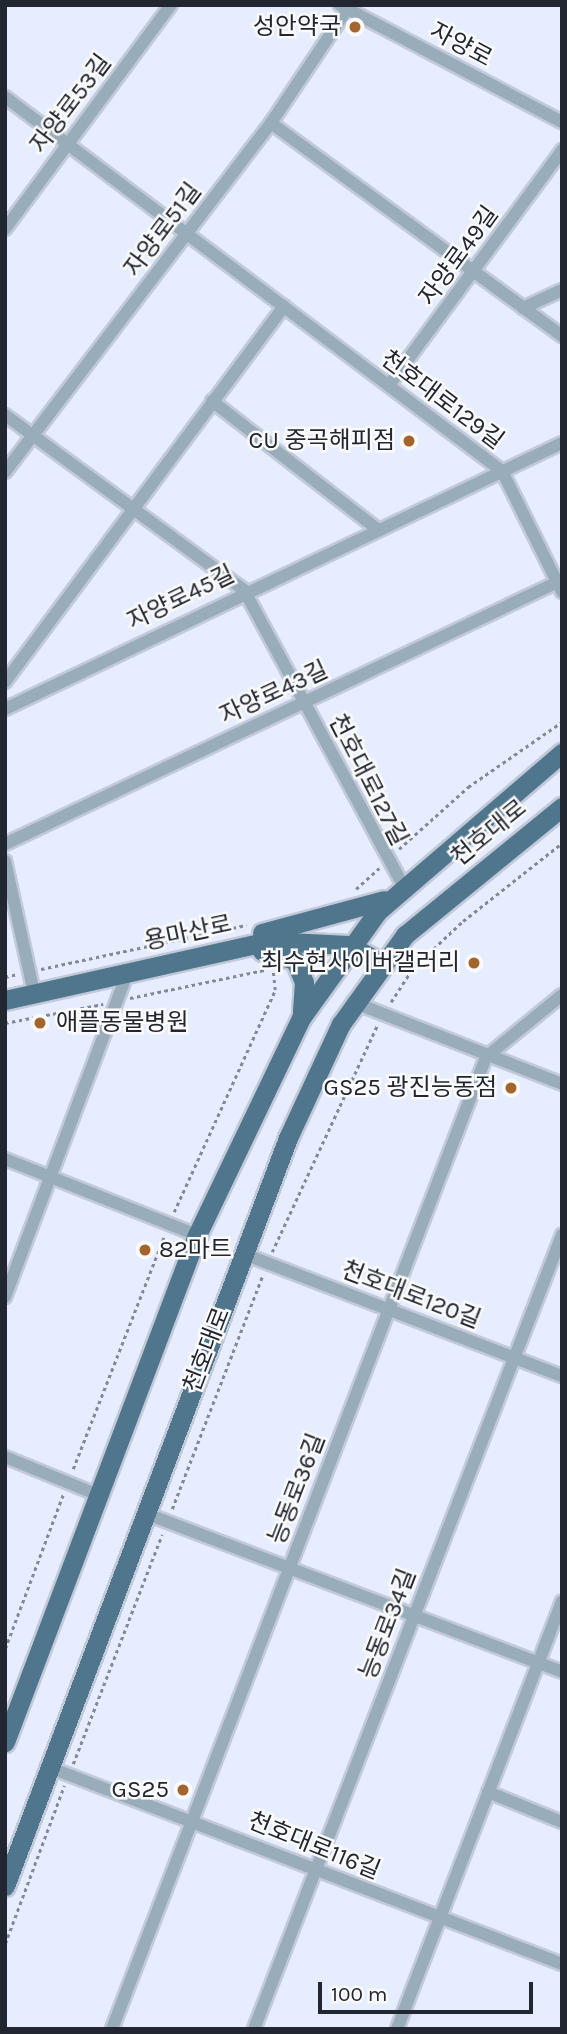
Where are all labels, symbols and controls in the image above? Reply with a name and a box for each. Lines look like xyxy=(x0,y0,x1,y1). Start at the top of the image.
place label: 성안약국 xyxy=(253,13,341,41)
street label: 자양로 xyxy=(425,17,497,73)
marker: 성안약국 xyxy=(347,19,363,35)
street label: 자양로53길 xyxy=(25,49,117,159)
street label: 자양로51길 xyxy=(118,177,208,283)
street label: 자양로49길 xyxy=(413,201,505,311)
street label: 천호대로129길 xyxy=(375,345,509,455)
place label: CU 중곡해피점 xyxy=(249,427,395,455)
marker: CU 중곡해피점 xyxy=(401,433,417,449)
street label: 자양로45길 xyxy=(123,560,239,636)
street label: 자양로43길 xyxy=(215,655,333,731)
street label: 천호대로127길 xyxy=(323,710,413,850)
street label: 천호대로 xyxy=(446,794,532,872)
street label: 용마산로 xyxy=(142,910,234,956)
place label: 최수현사이버갤러리 xyxy=(261,949,460,977)
marker: 최수현사이버갤러리 xyxy=(466,955,482,971)
place label: 애플동물병원 xyxy=(56,1009,188,1037)
marker: 애플동물병원 xyxy=(30,1013,50,1033)
place label: GS25 광진능동점 xyxy=(323,1074,497,1102)
marker: GS25 광진능동점 xyxy=(503,1080,519,1096)
place label: 82마트 xyxy=(159,1236,232,1264)
marker: 82마트 xyxy=(137,1242,153,1258)
street label: 천호대로120길 xyxy=(337,1255,485,1335)
street label: 천호대로 xyxy=(178,1304,236,1396)
street label: 능동로36길 xyxy=(263,1430,331,1548)
street label: 능동로34길 xyxy=(354,1565,422,1683)
place label: GS25 xyxy=(112,1776,169,1804)
marker: GS25 xyxy=(175,1782,191,1798)
street label: 천호대로116길 xyxy=(244,1806,384,1886)
scale bar xyxy=(322,1968,537,2012)
text: 100 m xyxy=(331,1982,388,2006)

